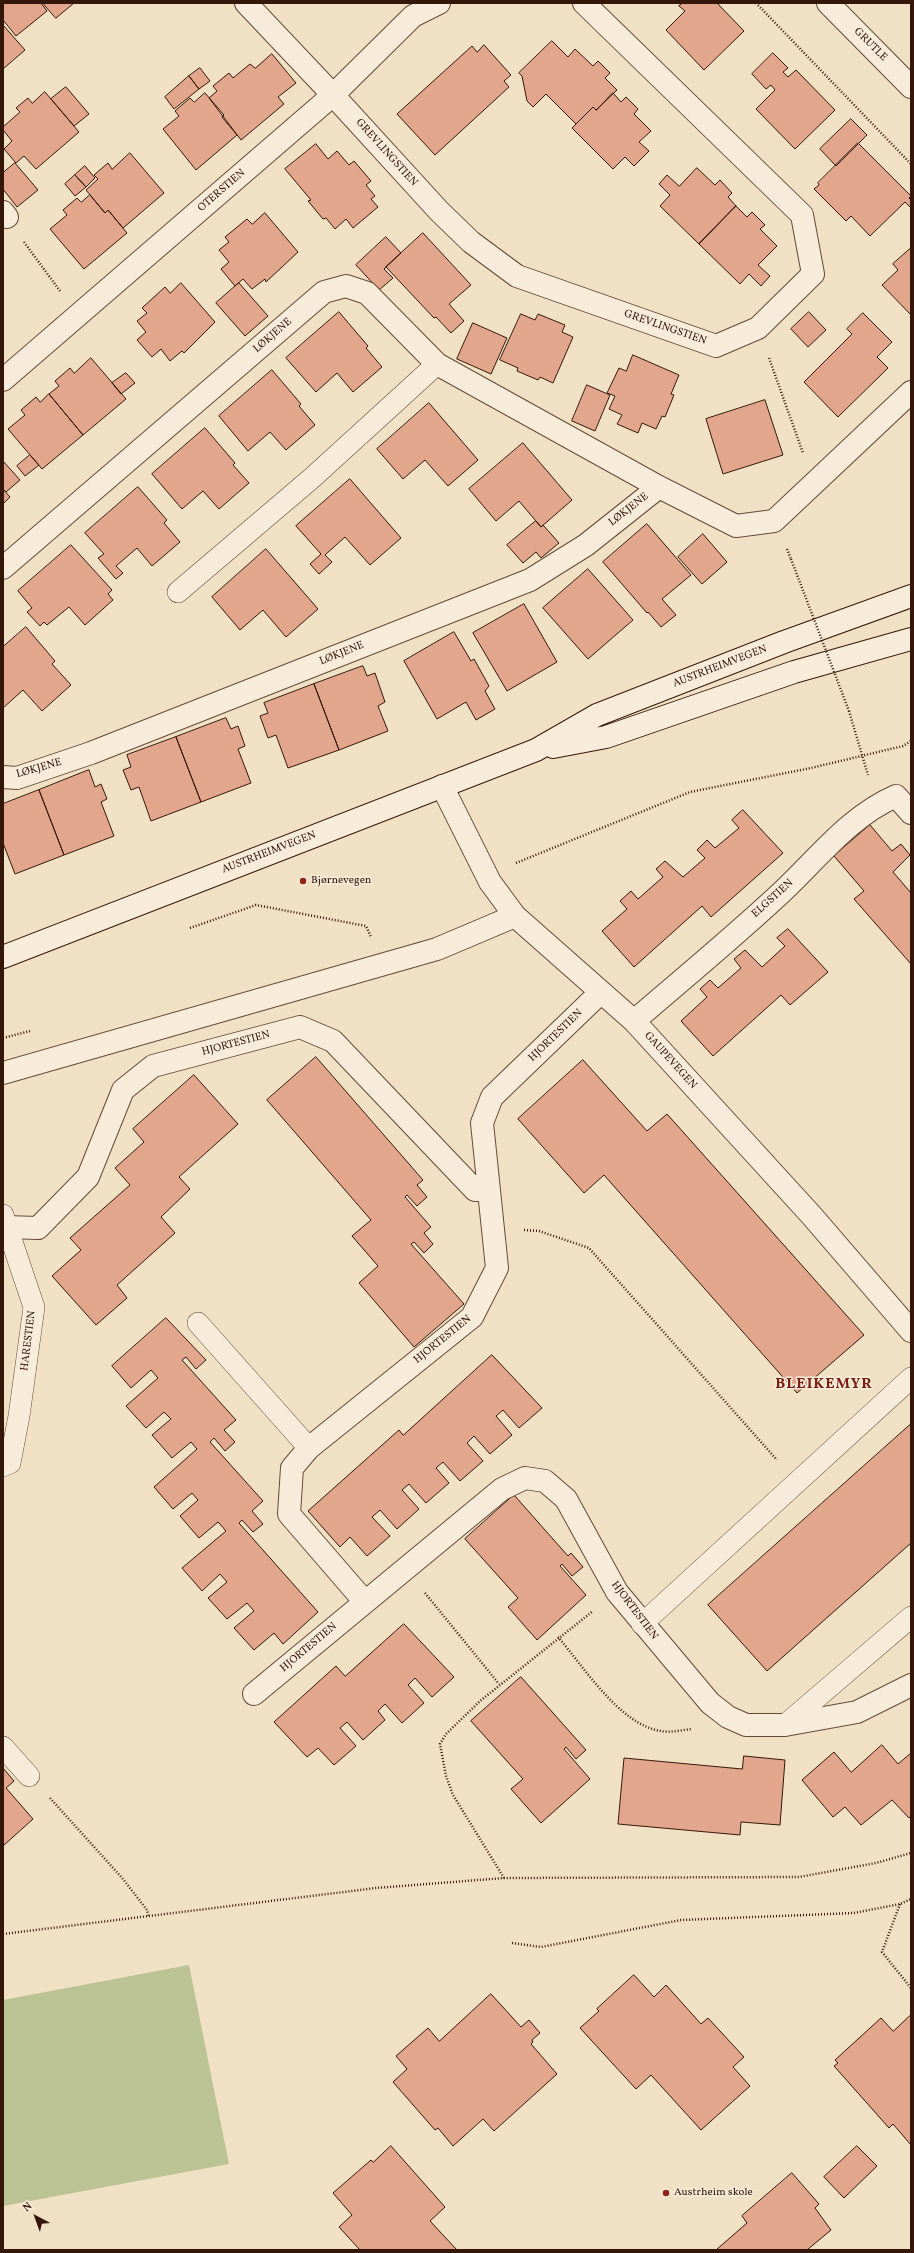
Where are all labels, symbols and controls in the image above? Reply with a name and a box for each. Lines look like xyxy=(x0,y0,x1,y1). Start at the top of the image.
street label: GRUTLE xyxy=(851,26,889,64)
street label: GREVLINGSTIEN xyxy=(352,117,420,189)
street label: OTERSTIEN xyxy=(196,167,248,215)
street label: GREVLINGSTIEN xyxy=(622,308,708,348)
street label: LØKJENE xyxy=(251,316,295,356)
street label: LØKJENE xyxy=(607,490,651,530)
street label: LØKJENE xyxy=(318,639,366,669)
street label: AUSTRHEIMVEGEN xyxy=(671,643,769,691)
street label: LØKJENE xyxy=(15,756,63,782)
street label: AUSTRHEIMVEGEN xyxy=(220,829,318,877)
place label: Bjørnevegen xyxy=(311,874,371,888)
marker: Bjørnevegen xyxy=(298,876,308,886)
street label: ELGSTIEN xyxy=(750,877,796,921)
street label: HJORTESTIEN xyxy=(526,1007,586,1065)
street label: HJORTESTIEN xyxy=(201,1029,271,1059)
street label: GAUPEVEGEN xyxy=(641,1030,699,1092)
street label: HARESTIEN xyxy=(19,1310,39,1372)
street label: HJORTESTIEN xyxy=(412,1313,474,1367)
district label: BLEIKEMYR xyxy=(775,1376,873,1394)
street label: HJORTESTIEN xyxy=(608,1579,660,1643)
street label: HJORTESTIEN xyxy=(278,1620,340,1676)
place label: Austrheim skole xyxy=(674,2186,753,2200)
marker: Austrheim skole xyxy=(661,2188,671,2198)
north arrow xyxy=(16,2197,56,2237)
text: N xyxy=(20,2199,36,2216)

